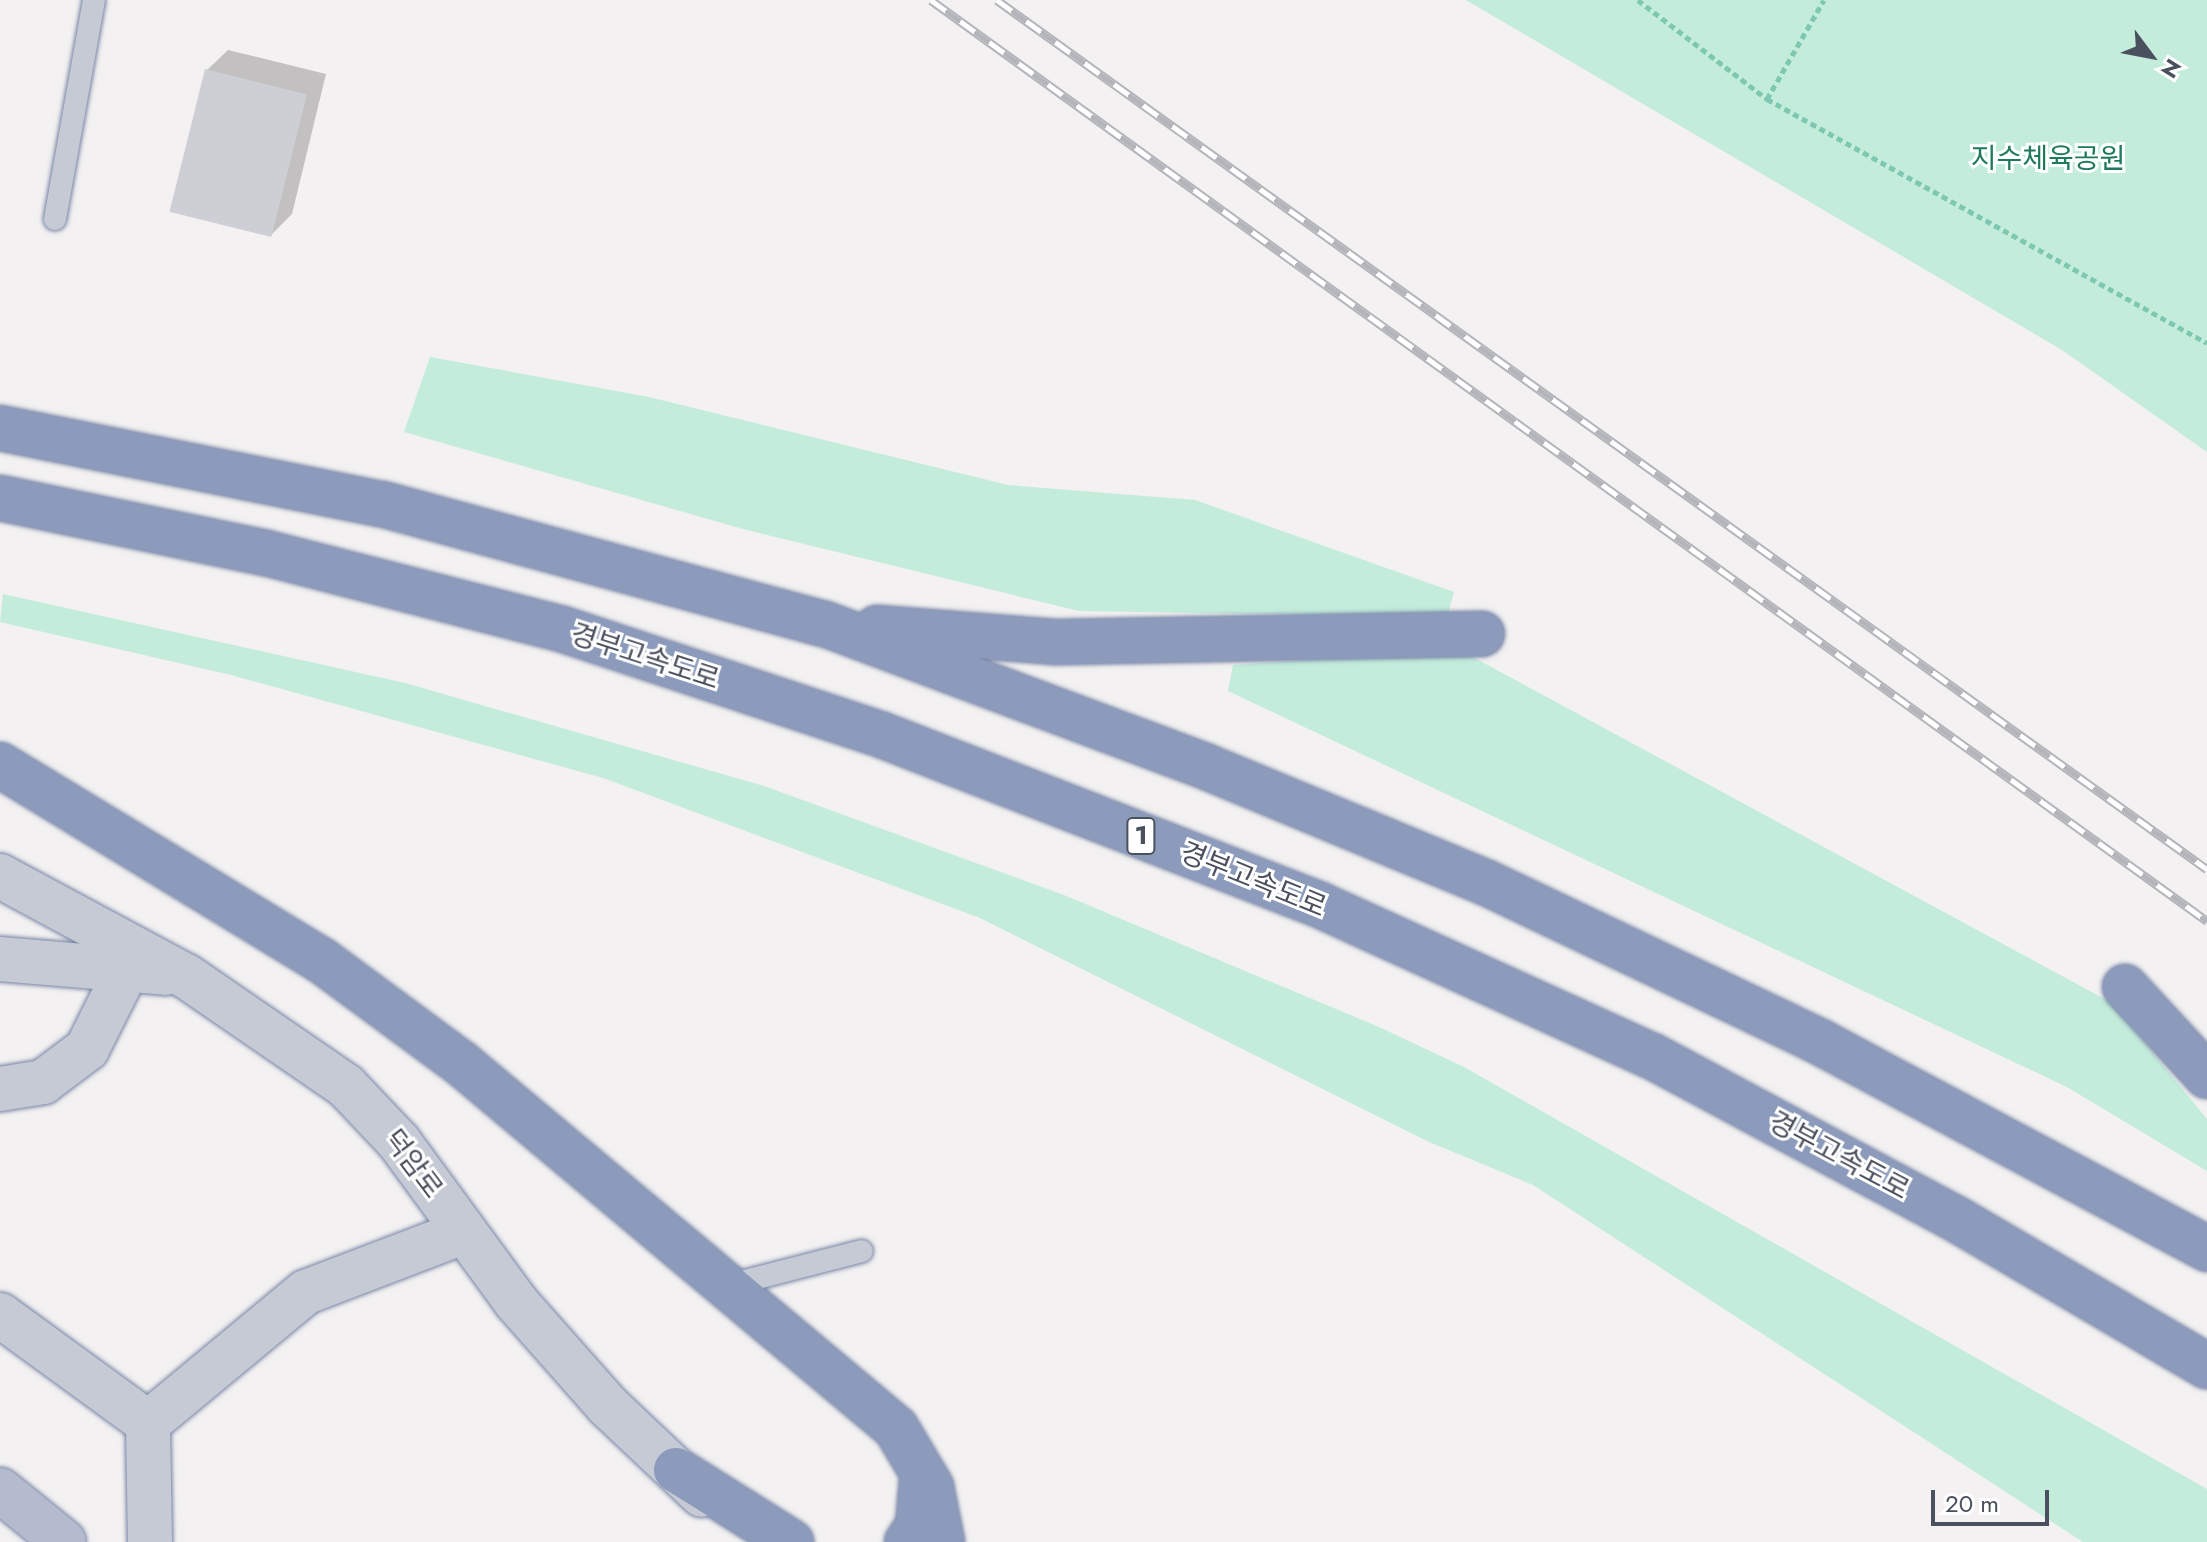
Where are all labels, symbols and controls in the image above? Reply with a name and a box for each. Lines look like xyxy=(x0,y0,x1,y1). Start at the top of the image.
north arrow xyxy=(2111,16,2191,96)
text: N xyxy=(2153,53,2190,85)
park label: 지수체육공원 xyxy=(1971,142,2125,176)
street label: 경부고속도로 xyxy=(566,617,724,697)
road number: 1 xyxy=(1125,814,1157,858)
street label: 경부고속도로 xyxy=(1175,835,1331,925)
street label: 경부고속도로 xyxy=(1763,1105,1915,1207)
street label: 덕암로 xyxy=(376,1123,450,1205)
scale bar xyxy=(1935,1474,2053,1524)
text: 20 m xyxy=(1945,1486,1999,1521)

